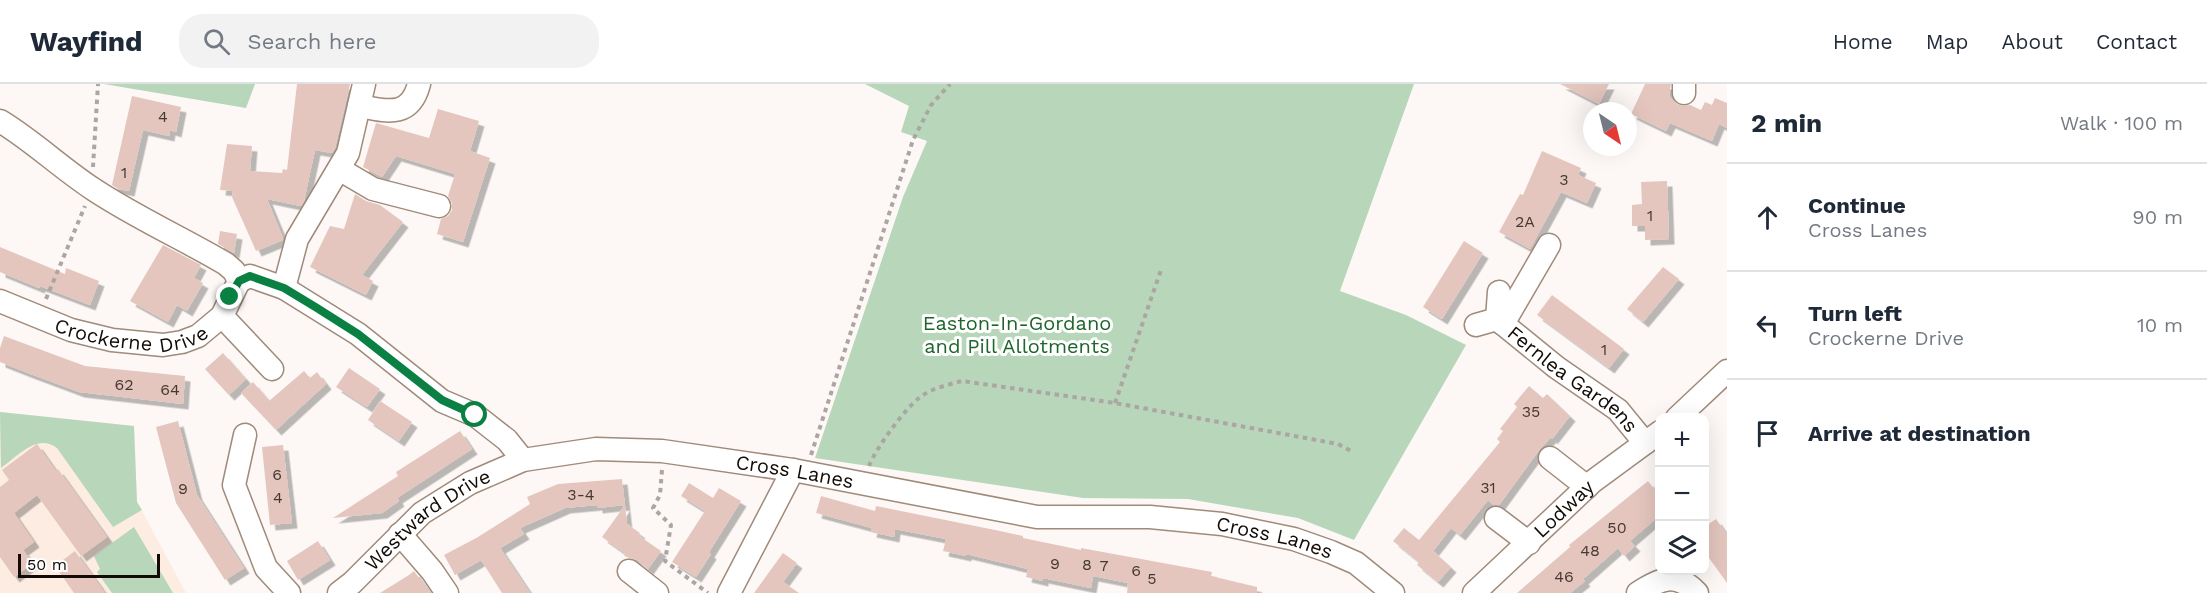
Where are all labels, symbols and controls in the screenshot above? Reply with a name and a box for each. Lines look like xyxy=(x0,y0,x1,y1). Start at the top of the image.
search box xyxy=(179,14,599,68)
text: Wayfind xyxy=(30,25,143,58)
icon: search xyxy=(200,25,233,58)
text: Search here xyxy=(248,29,377,54)
text: Home xyxy=(1833,29,1893,54)
text: Map xyxy=(1926,29,1969,54)
text: About xyxy=(2002,29,2063,54)
text: Contact xyxy=(2096,29,2177,54)
north arrow xyxy=(1583,102,1637,156)
house number: 4 xyxy=(158,107,168,126)
text: 2 min xyxy=(1751,108,1822,138)
text: Walk · 100 m xyxy=(2060,111,2183,135)
house number: 1 xyxy=(121,163,127,182)
house number: 3 xyxy=(1559,170,1569,189)
text: Continue xyxy=(1808,193,1906,218)
icon: ahead xyxy=(1751,201,1784,234)
text: 90 m xyxy=(2132,205,2183,229)
house number: 1 xyxy=(1647,206,1653,225)
house number: 2A xyxy=(1515,212,1535,231)
text: Cross Lanes xyxy=(1808,218,1927,242)
route end xyxy=(216,283,242,309)
text: Turn left xyxy=(1808,301,1902,326)
icon: left xyxy=(1751,309,1784,342)
park label: Easton-In-Gordano and Pill Allotments xyxy=(923,311,1111,358)
street label: Crockerne Drive xyxy=(51,313,213,357)
text: 10 m xyxy=(2137,313,2183,337)
street label: Fernlea Gardens xyxy=(1503,321,1643,437)
text: Crockerne Drive xyxy=(1808,326,1964,350)
house number: 1 xyxy=(1601,340,1607,359)
house number: 62 xyxy=(114,375,134,394)
house number: 64 xyxy=(160,380,180,399)
route start xyxy=(461,401,487,427)
house number: 35 xyxy=(1522,402,1540,421)
map controls xyxy=(1655,413,1709,575)
button: + xyxy=(1655,413,1709,467)
icon: arrive xyxy=(1751,417,1784,450)
text: Arrive at destination xyxy=(1808,421,2031,446)
street label: Cross Lanes xyxy=(734,450,856,493)
street label: Westward Drive xyxy=(360,464,494,575)
house number: 6 xyxy=(272,465,282,484)
button: − xyxy=(1655,467,1709,521)
street label: Lodway xyxy=(1528,474,1599,543)
house number: 31 xyxy=(1480,478,1496,497)
house number: 9 xyxy=(178,479,188,498)
house number: 3-4 xyxy=(567,485,595,504)
house number: 4 xyxy=(273,488,283,507)
street label: Cross Lanes xyxy=(1214,511,1336,564)
house number: 50 xyxy=(1607,518,1627,537)
button: layers xyxy=(1655,521,1709,575)
house number: 48 xyxy=(1580,541,1600,560)
scale bar xyxy=(18,551,160,578)
house number: 9 xyxy=(1050,554,1060,573)
text: 50 m xyxy=(27,555,67,574)
house number: 8 xyxy=(1082,555,1092,574)
house number: 7 xyxy=(1100,556,1109,575)
house number: 6 xyxy=(1131,561,1141,580)
house number: 46 xyxy=(1554,567,1574,586)
house number: 5 xyxy=(1147,569,1157,588)

